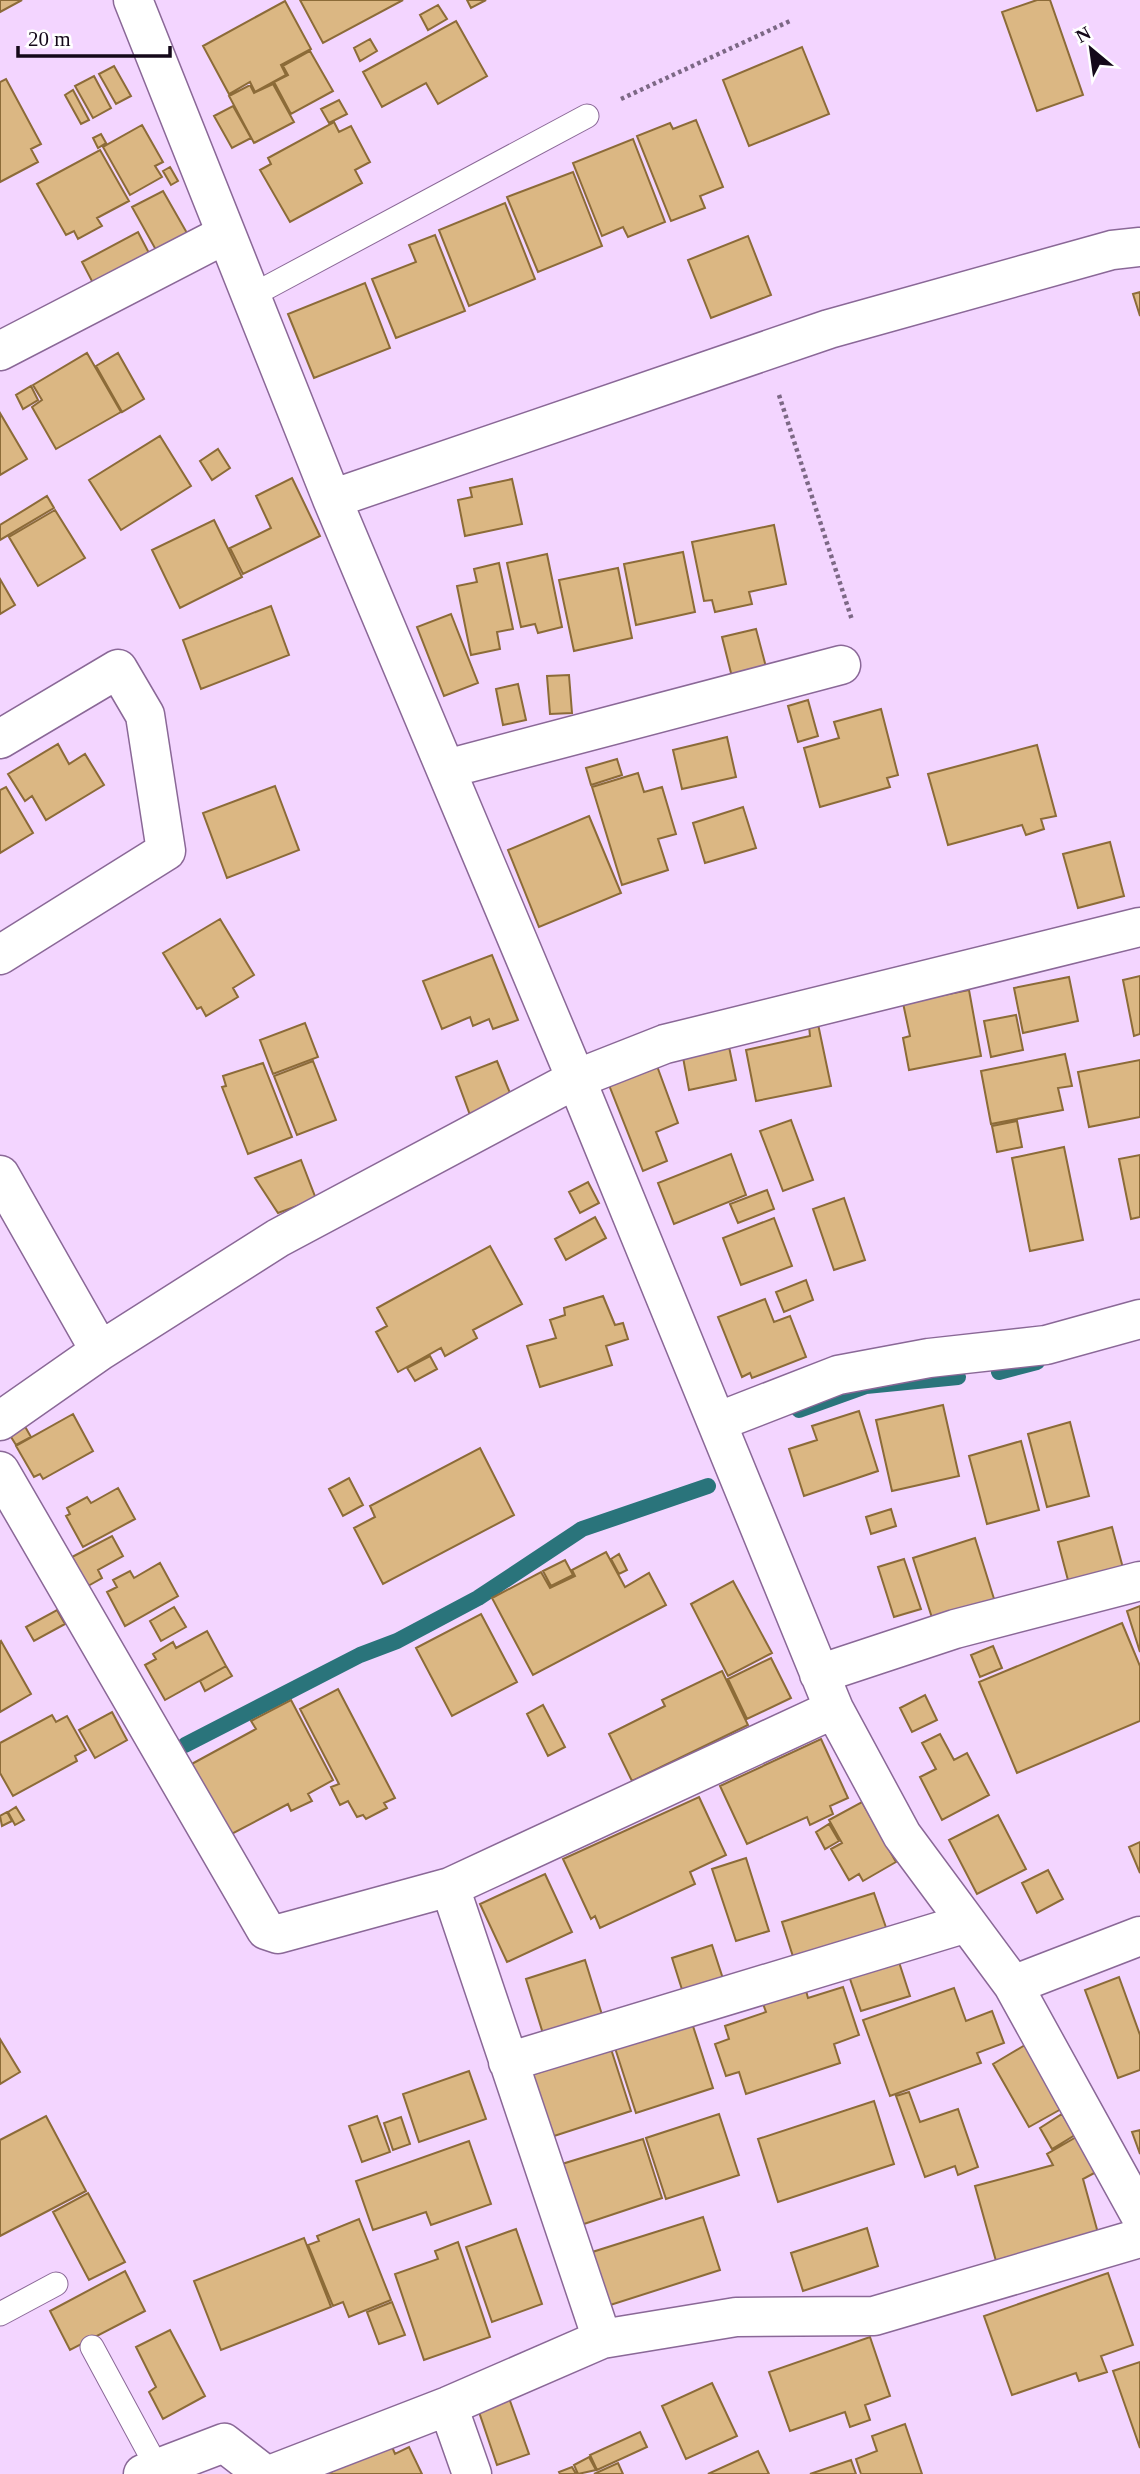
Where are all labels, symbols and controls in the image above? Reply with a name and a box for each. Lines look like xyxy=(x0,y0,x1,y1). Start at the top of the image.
scale bar xyxy=(18,14,170,58)
north arrow xyxy=(1056,14,1126,84)
text: N xyxy=(1072,22,1094,47)
text: 20 m xyxy=(28,27,71,51)

